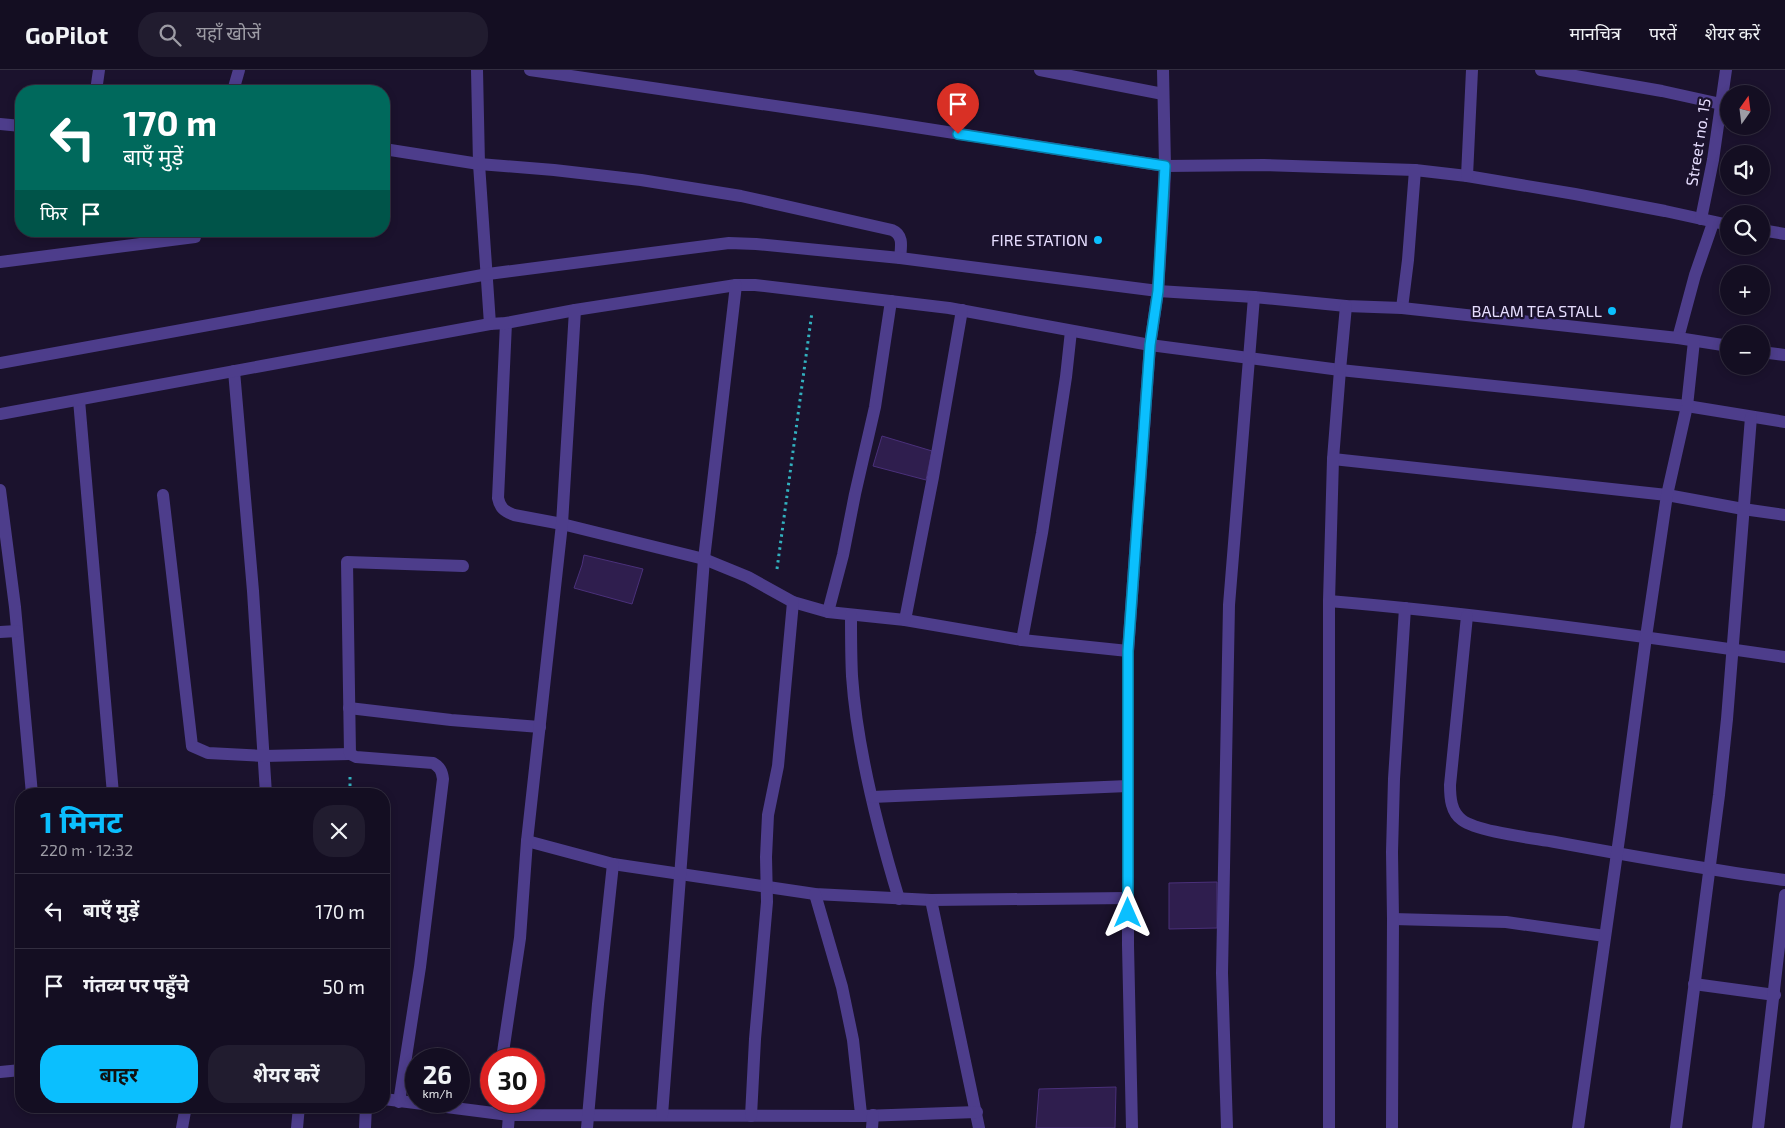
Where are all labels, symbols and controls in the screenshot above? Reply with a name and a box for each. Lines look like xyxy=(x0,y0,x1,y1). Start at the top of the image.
search box xyxy=(138,12,488,57)
text: GoPilot xyxy=(25,20,108,49)
icon: search xyxy=(156,21,184,49)
text: यहाँ खोजें xyxy=(196,21,261,44)
text: मानचित्र xyxy=(1569,22,1621,44)
text: परतें xyxy=(1649,22,1677,44)
text: शेयर करें xyxy=(1705,22,1760,44)
pin xyxy=(937,83,979,134)
north arrow xyxy=(1720,85,1770,135)
map controls xyxy=(1720,85,1770,375)
icon: arrive xyxy=(944,90,972,118)
street label: Street no. 15 xyxy=(1681,97,1714,187)
text: 170 m xyxy=(123,101,217,143)
icon: left xyxy=(40,105,105,170)
text: बाएँ मुड़ें xyxy=(123,143,183,169)
button: sound xyxy=(1720,145,1770,195)
icon: arrive xyxy=(77,200,105,228)
text: फिर xyxy=(40,201,67,224)
button: search xyxy=(1720,205,1770,255)
place label: FIRE STATION xyxy=(991,230,1088,249)
marker: FIRE STATION xyxy=(1092,234,1104,246)
button: + xyxy=(1720,265,1770,315)
place label: BALAM TEA STALL xyxy=(1472,301,1602,320)
marker: BALAM TEA STALL xyxy=(1606,305,1618,317)
button: − xyxy=(1720,325,1770,375)
text: 1 मिनट xyxy=(40,803,122,839)
button: close xyxy=(313,805,365,857)
text: 220 m · 12:32 xyxy=(40,840,133,859)
position arrow xyxy=(1101,886,1153,938)
icon: left xyxy=(40,897,68,925)
text: बाएँ मुड़ें xyxy=(83,898,139,921)
text: 170 m xyxy=(315,900,365,923)
icon: arrive xyxy=(40,972,68,1000)
text: गंतव्य पर पहुँचे xyxy=(83,973,189,996)
text: 50 m xyxy=(322,975,365,998)
button: बाहर xyxy=(40,1045,198,1103)
button: शेयर करें xyxy=(208,1045,365,1103)
speed limit sign: 30 xyxy=(480,1048,545,1113)
text: 26 xyxy=(423,1059,452,1089)
text: km/h xyxy=(423,1086,452,1100)

